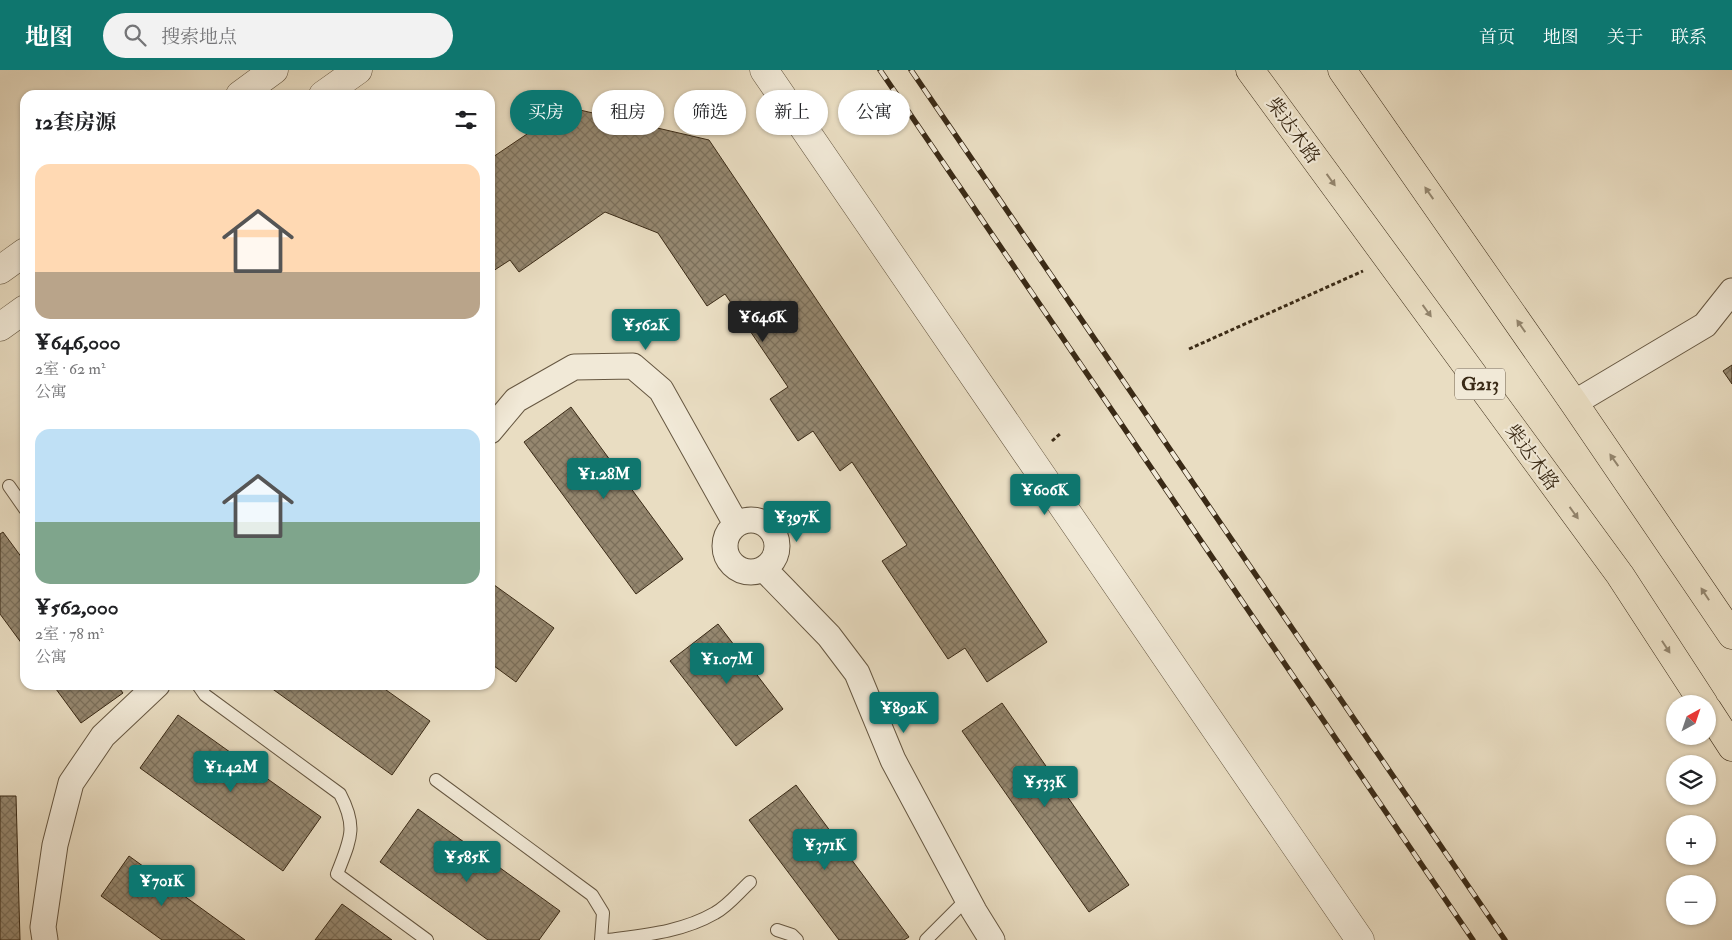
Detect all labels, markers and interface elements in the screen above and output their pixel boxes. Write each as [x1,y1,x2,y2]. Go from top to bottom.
search box [103,13,453,58]
icon: search [121,21,149,49]
text: 地图 [25,22,73,53]
text: 搜索地点 [161,25,237,49]
text: 首页 [1479,26,1515,49]
text: 地图 [1543,26,1579,49]
text: 关于 [1607,26,1643,49]
text: 联系 [1671,26,1707,49]
chip: 买房 [510,90,582,135]
chip: 租房 [592,90,664,135]
chip: 筛选 [674,90,746,135]
chip: 新上 [756,90,828,135]
chip: 公寓 [838,90,910,135]
street label: 柴达木路 [1261,93,1325,168]
icon: filters [452,106,480,134]
text: 12套房源 [35,109,116,136]
one-way arrow [1325,173,1336,186]
one-way arrow [1424,186,1434,199]
icon: home [213,196,303,286]
pin: ¥646K [728,300,798,343]
one-way arrow [1421,304,1432,317]
text: ¥646K [739,307,787,327]
pin: ¥562K [611,308,681,351]
text: ¥562K [623,315,669,335]
one-way arrow [1516,319,1526,333]
text: ¥646,000 [35,329,121,356]
text: 2室 · 62 m² [35,359,105,379]
road number: G213 [1455,368,1505,399]
text: 公寓 [35,382,67,402]
street label: 柴达木路 [1500,420,1564,495]
one-way arrow [1609,453,1619,467]
pin: ¥1.28M [563,458,645,500]
icon: home [213,461,303,551]
text: ¥1.28M [578,464,630,484]
pin: ¥606K [1010,474,1080,516]
text: ¥606K [1021,480,1069,500]
pin: ¥397K [762,500,832,543]
one-way arrow [1569,506,1579,520]
text: ¥397K [775,507,819,527]
one-way arrow [1701,588,1710,601]
text: ¥562,000 [35,594,118,621]
text: 2室 · 78 m² [35,624,104,644]
one-way arrow [1662,640,1671,653]
pin: ¥1.07M [686,642,768,685]
text: 公寓 [35,647,67,667]
text: ¥1.07M [701,649,753,669]
pin: ¥892K [869,692,939,734]
north arrow [1666,695,1716,745]
map controls [1666,695,1716,925]
text: ¥892K [880,698,928,718]
pin: ¥1.42M [190,750,272,793]
button: layers [1666,755,1716,805]
text: ¥1.42M [204,757,258,777]
pin: ¥533K [1010,766,1080,808]
text: ¥533K [1024,772,1066,792]
button: + [1666,815,1716,865]
pin: ¥371K [790,828,860,871]
text: ¥371K [804,835,846,855]
pin: ¥585K [432,840,502,883]
text: ¥585K [445,847,489,867]
pin: ¥701K [127,864,197,907]
text: ¥701K [140,871,184,891]
button: − [1666,875,1716,925]

